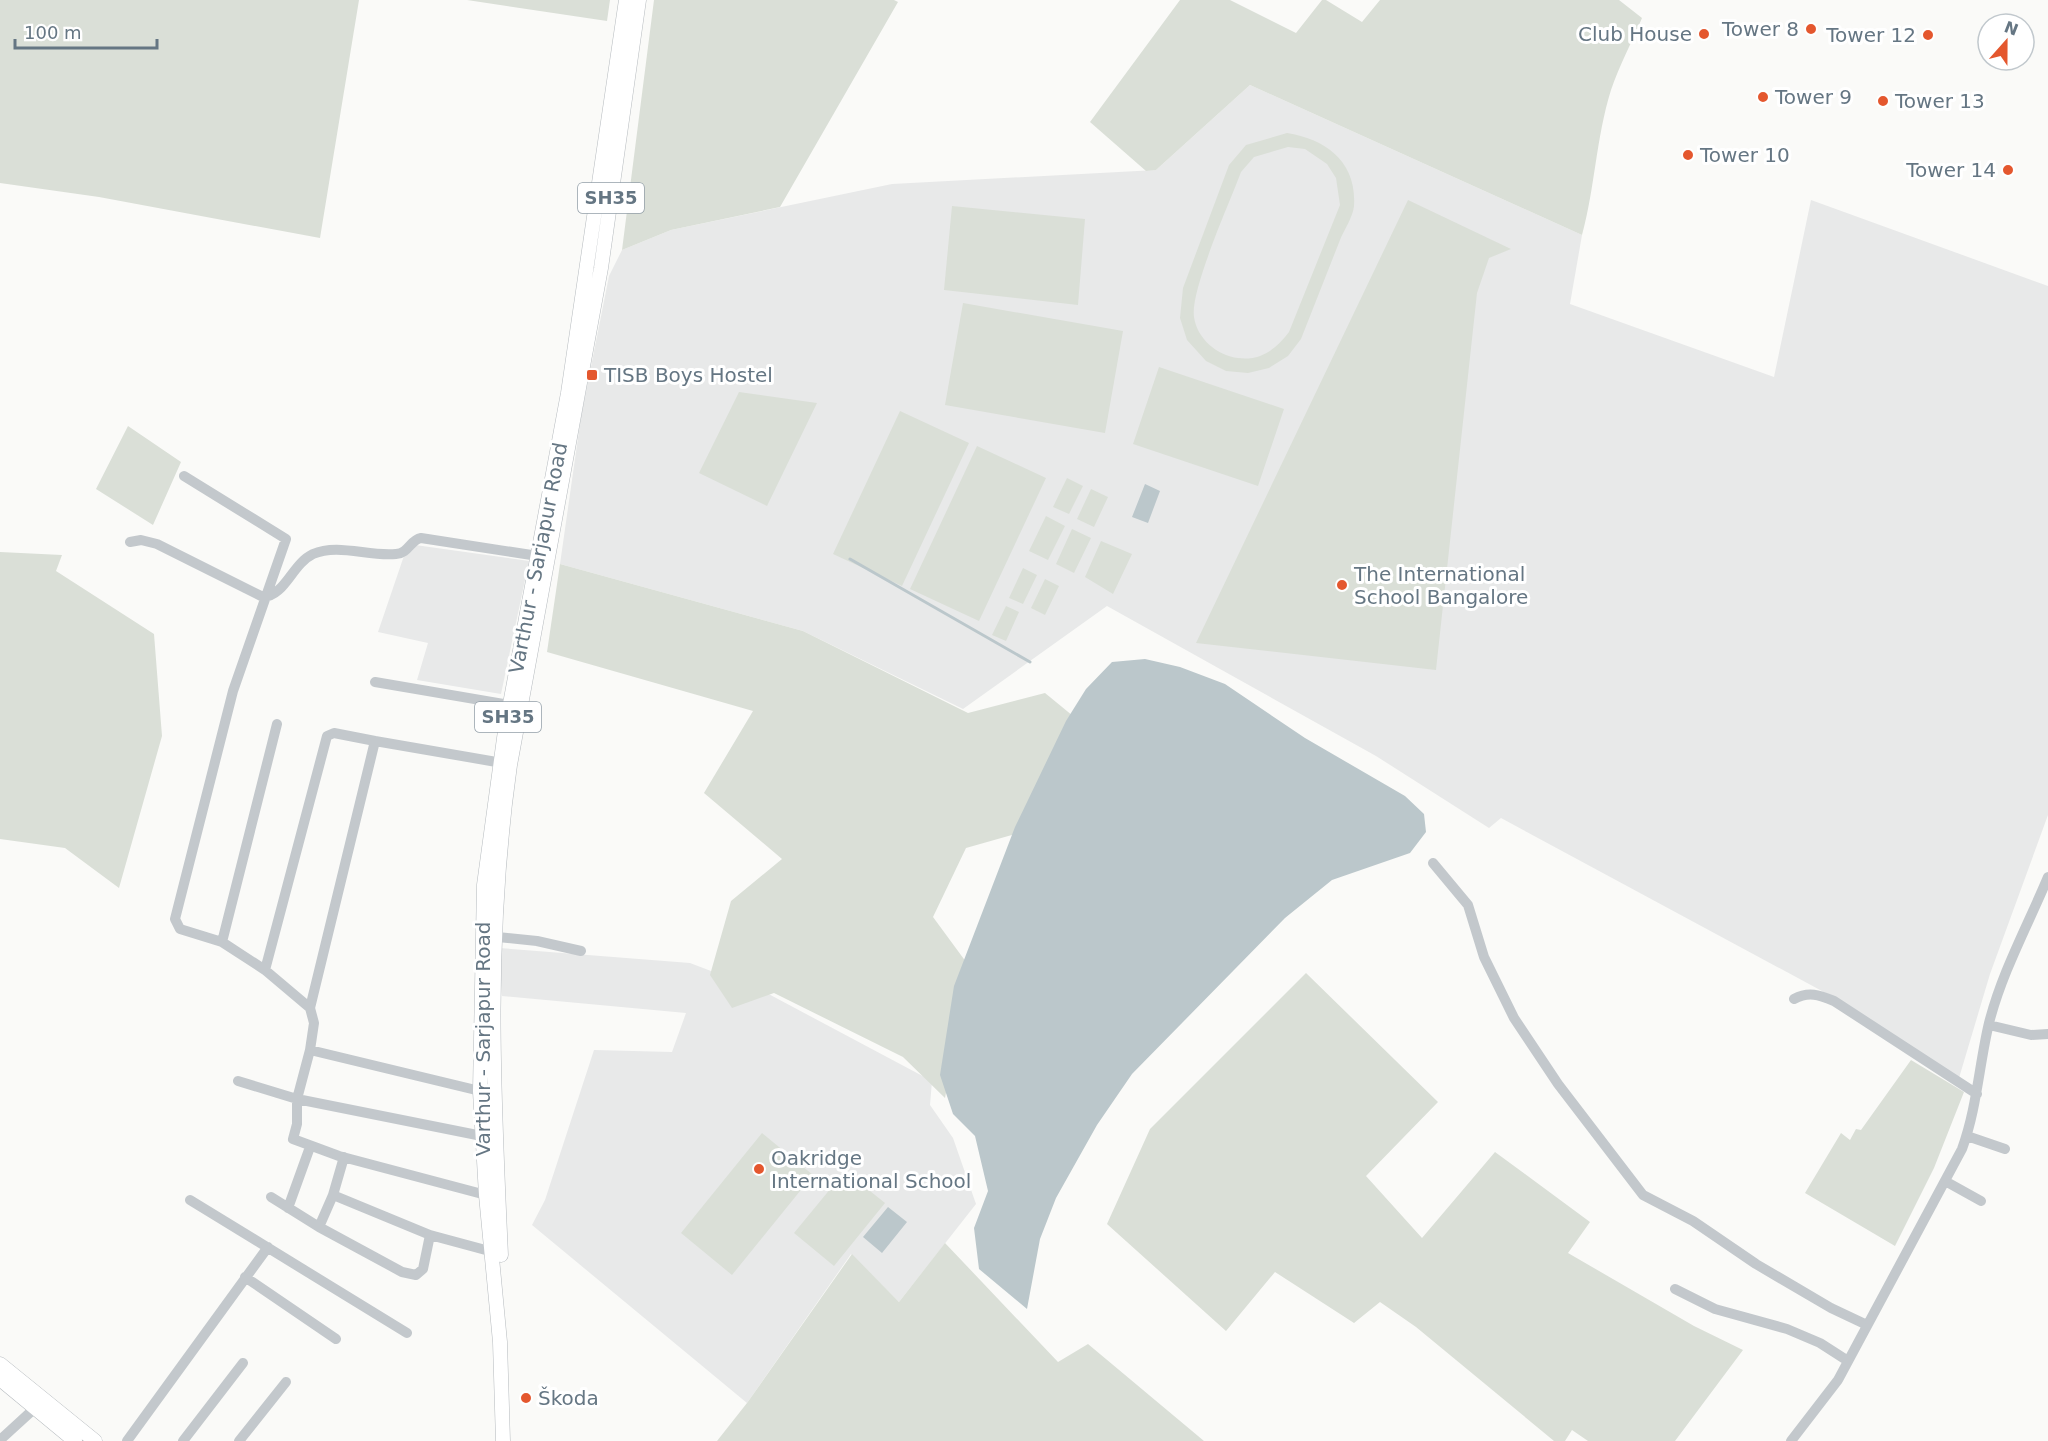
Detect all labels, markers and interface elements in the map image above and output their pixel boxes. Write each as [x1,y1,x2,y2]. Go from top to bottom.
scale bar [15,12,158,50]
north arrow [1976,12,2036,72]
place label: Tower 8 [1721,17,1799,41]
text: N [2002,17,2021,40]
text: 100 m [24,22,82,43]
place label: Club House [1578,22,1692,46]
marker: Tower 8 [1804,22,1818,36]
place label: Tower 12 [1825,23,1916,47]
marker: Club House [1697,27,1711,41]
marker: Tower 12 [1921,28,1935,42]
place label: Tower 9 [1774,85,1852,109]
place label: Tower 13 [1894,89,1985,113]
marker: Tower 9 [1756,90,1770,104]
marker: Tower 13 [1876,94,1890,108]
place label: Tower 10 [1699,143,1790,167]
marker: Tower 10 [1681,148,1695,162]
place label: Tower 14 [1905,158,1996,182]
marker: Tower 14 [2001,163,2015,177]
road number: SH35 [578,183,644,213]
place label: TISB Boys Hostel [603,363,773,387]
marker: TISB Boys Hostel [585,368,599,382]
street label: Varthur - Sarjapur Road [504,440,572,676]
place label: The International School Bangalore [1353,562,1528,609]
marker: The International School Bangalore [1335,578,1349,592]
road number: SH35 [475,702,541,732]
street label: Varthur - Sarjapur Road [471,921,495,1157]
place label: Oakridge International School [771,1146,971,1193]
marker: Oakridge International School [752,1162,766,1176]
place label: Škoda [538,1386,599,1410]
marker: Škoda [519,1391,533,1405]

